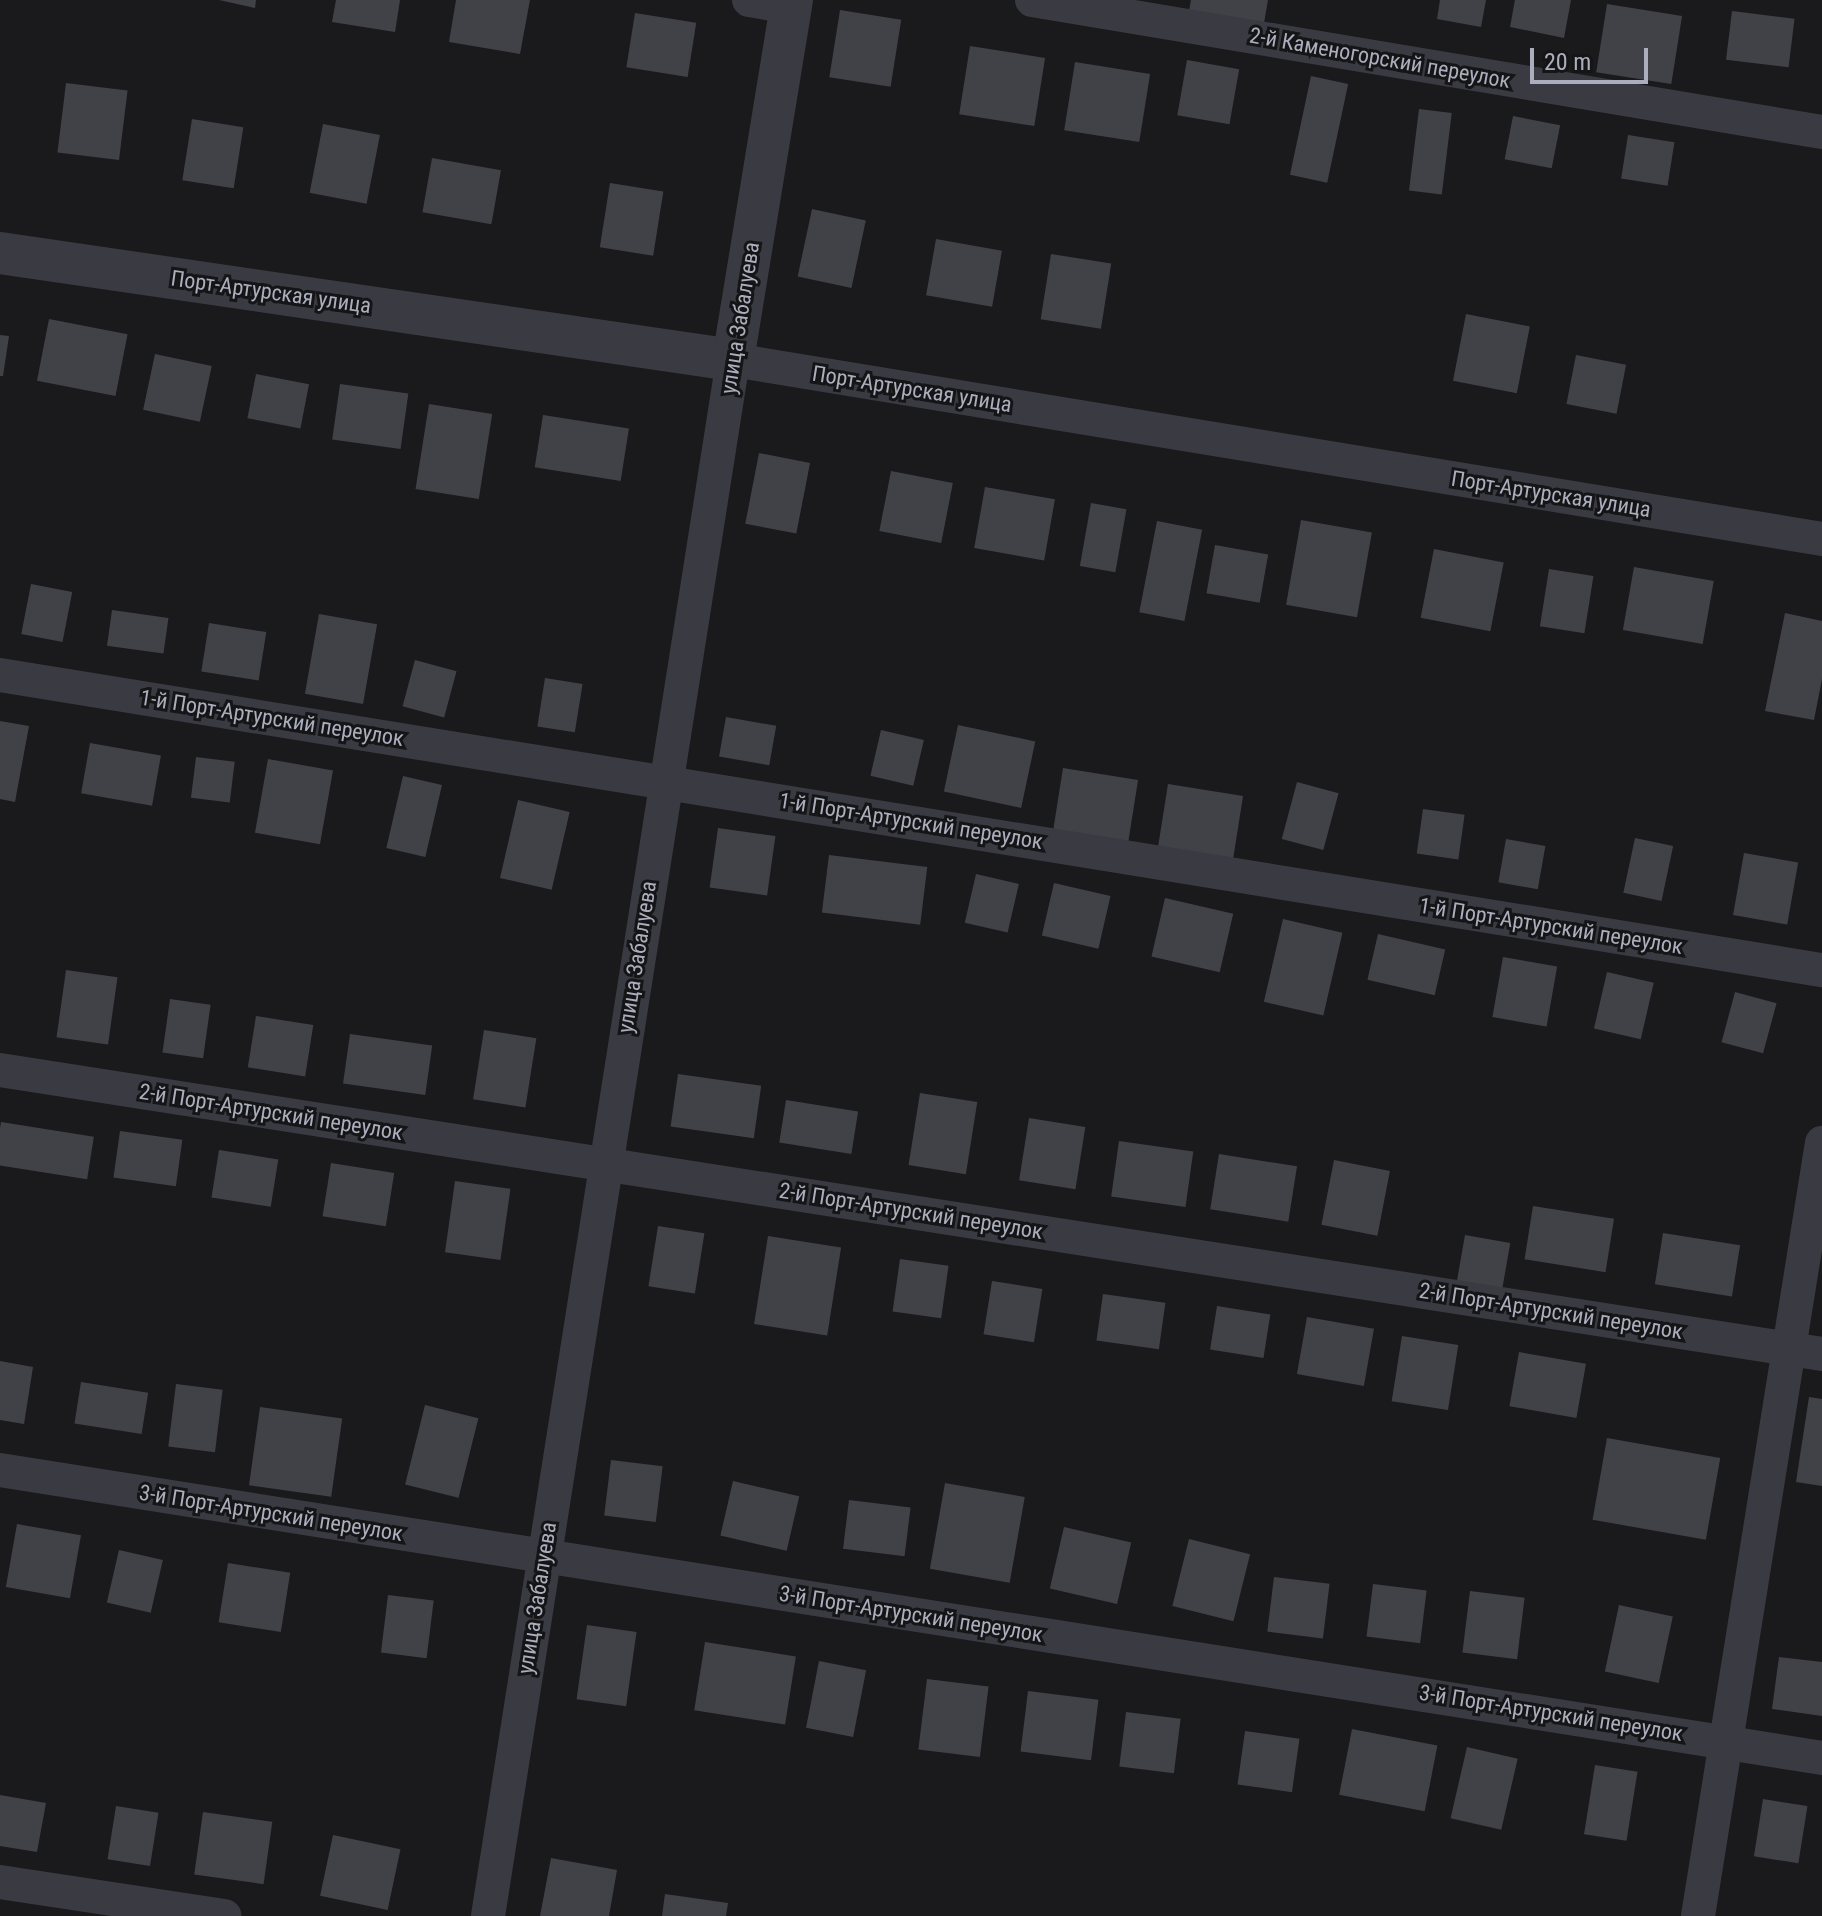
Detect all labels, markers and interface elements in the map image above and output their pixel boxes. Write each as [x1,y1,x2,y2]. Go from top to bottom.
street label: 2-й Каменогорский переулок [1248,22,1512,94]
scale bar [1534,32,1652,82]
text: 20 m [1544,48,1591,76]
street label: улица Забалуева [715,240,765,396]
street label: Порт-Артурская улица [169,265,373,319]
street label: Порт-Артурская улица [810,360,1014,418]
street label: Порт-Артурская улица [1449,465,1653,523]
street label: 1-й Порт-Артурский переулок [138,684,406,752]
street label: 1-й Порт-Артурский переулок [777,787,1045,855]
street label: улица Забалуева [612,879,662,1035]
street label: 1-й Порт-Артурский переулок [1417,892,1685,960]
street label: 2-й Порт-Артурский переулок [137,1078,405,1146]
street label: 2-й Порт-Артурский переулок [777,1177,1045,1245]
street label: 2-й Порт-Артурский переулок [1417,1277,1685,1345]
street label: 3-й Порт-Артурский переулок [137,1479,405,1547]
street label: улица Забалуева [512,1520,562,1676]
street label: 3-й Порт-Артурский переулок [777,1580,1045,1648]
street label: 3-й Порт-Артурский переулок [1417,1679,1685,1747]

